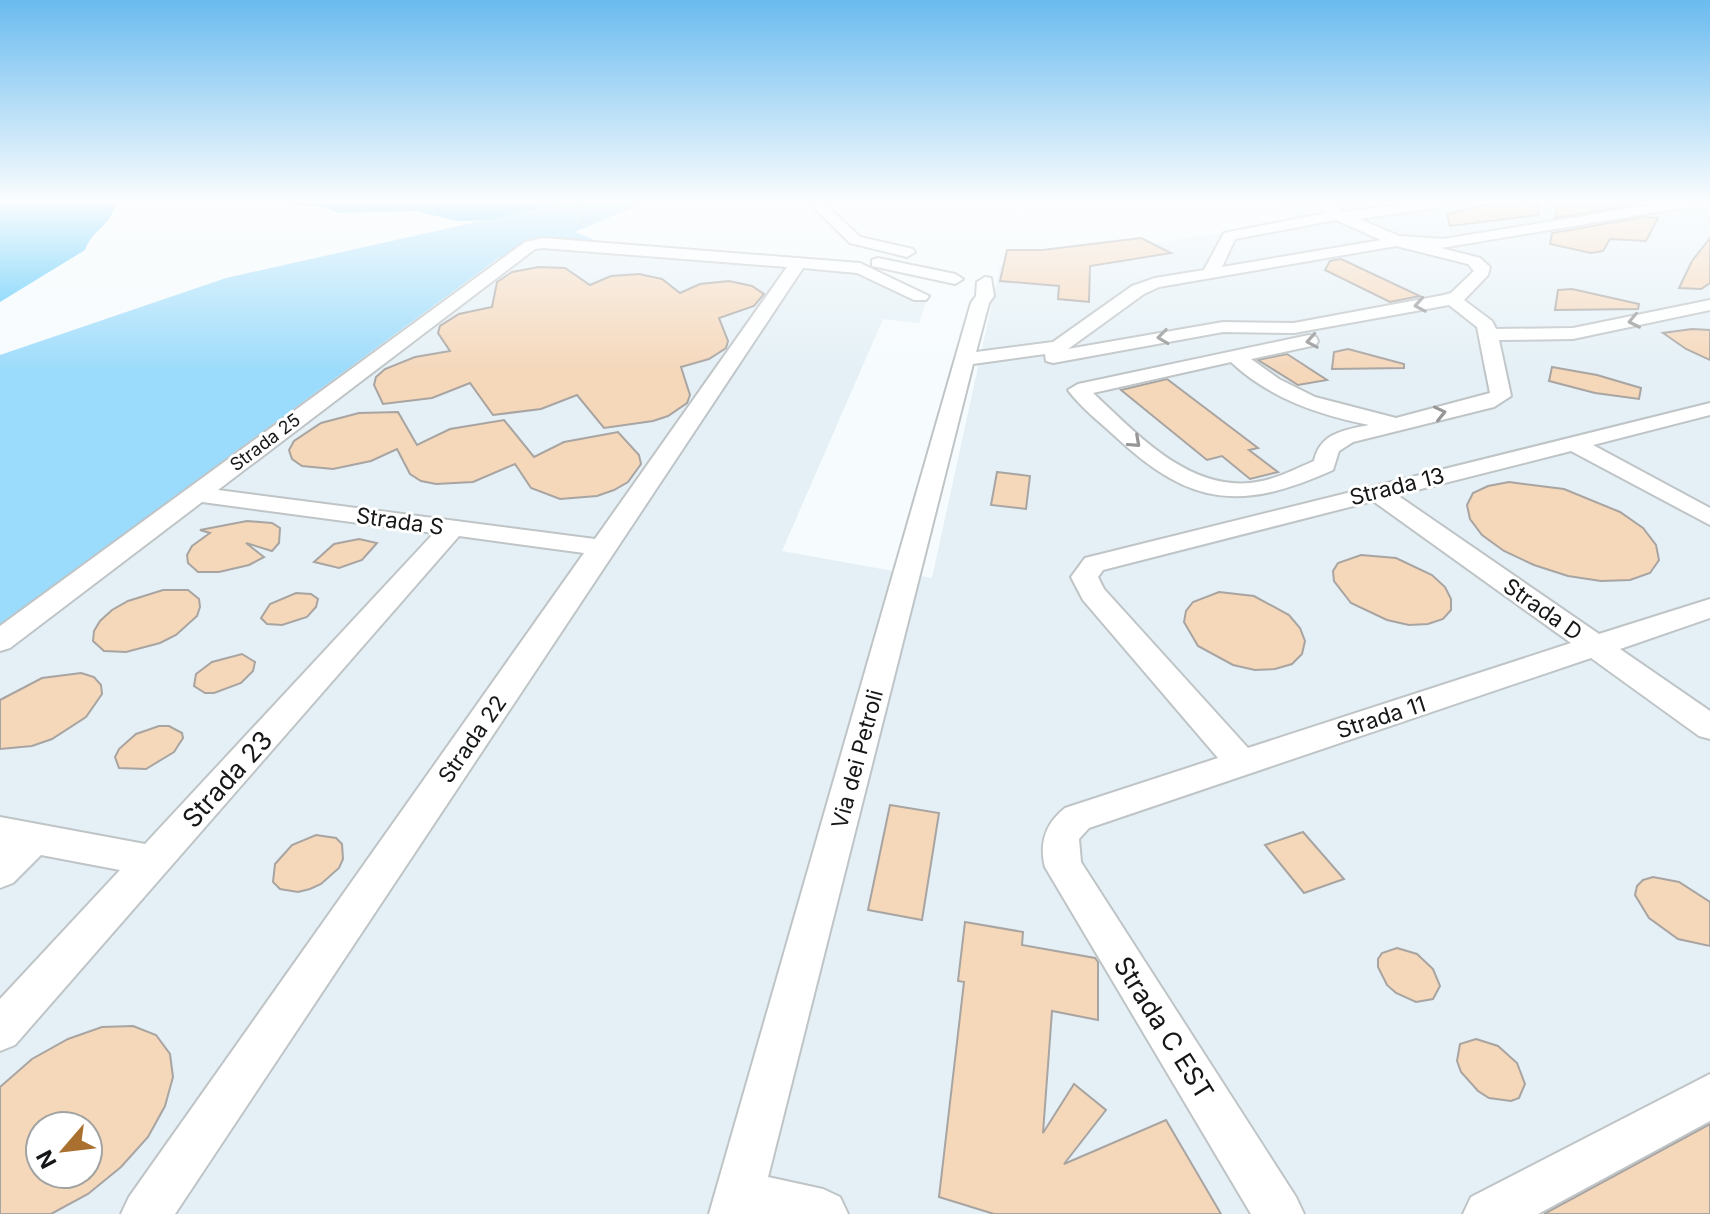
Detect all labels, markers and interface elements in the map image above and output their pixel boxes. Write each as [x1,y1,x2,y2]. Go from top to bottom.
one-way arrow [1413,295,1427,312]
one-way arrow [1627,312,1641,329]
one-way arrow [1156,328,1170,345]
one-way arrow [1305,331,1319,348]
one-way arrow [1432,405,1446,422]
street label: Strada 25 [226,409,304,475]
one-way arrow [1126,433,1141,447]
street label: Strada 13 [1347,462,1447,510]
street label: Strada S [355,502,445,540]
street label: Strada D [1499,573,1587,645]
street label: Via dei Petroli [826,687,888,831]
street label: Strada 22 [432,690,512,788]
street label: Strada 11 [1333,690,1429,744]
street label: Strada 23 [176,724,278,834]
street label: Strada C EST [1108,951,1220,1105]
north arrow [24,1110,104,1190]
text: N [31,1146,62,1173]

